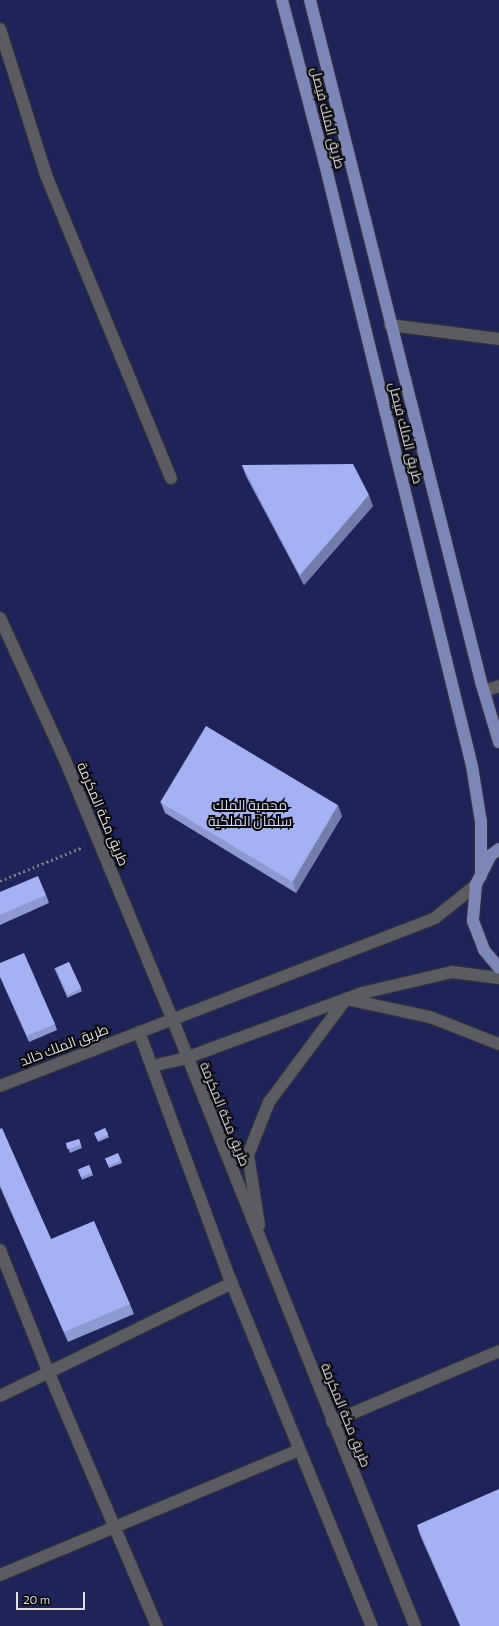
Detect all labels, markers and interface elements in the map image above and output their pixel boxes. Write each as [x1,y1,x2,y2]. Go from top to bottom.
street label: طريق الملك فيصل [307,65,349,171]
street label: طريق الملك فيصل [385,380,427,486]
street label: طريق مكة المكرمة [74,760,132,868]
park label: محمية الملك سلمان الملكية [208,797,292,830]
street label: طريق الملك خالد [17,1020,111,1070]
street label: طريق مكة المكرمة [196,1059,254,1169]
street label: طريق مكة المكرمة [317,1360,375,1470]
scale bar [18,1584,87,1610]
text: 20 m [23,1592,50,1606]

